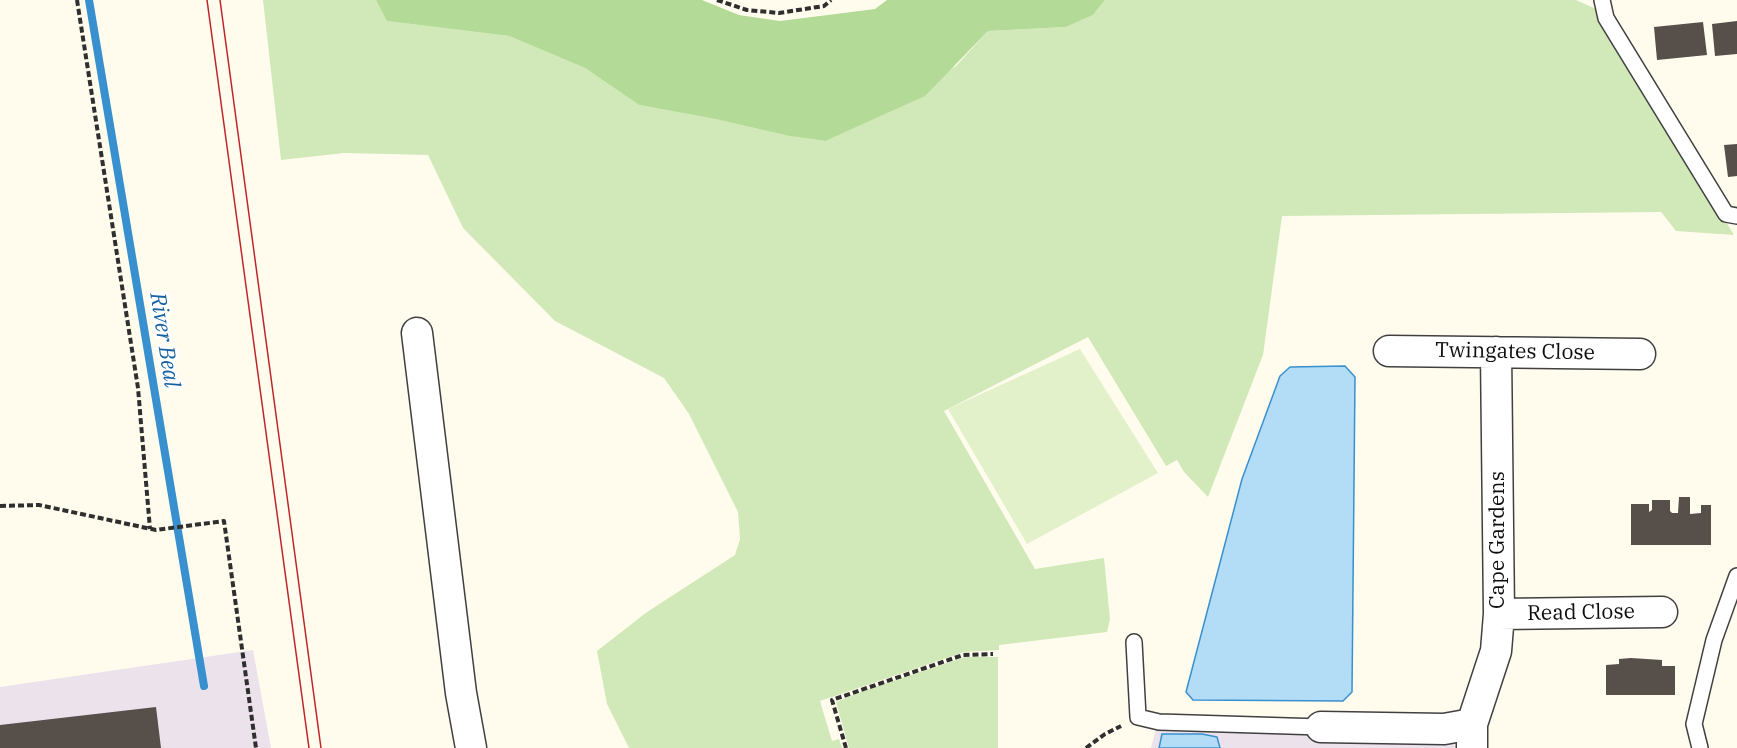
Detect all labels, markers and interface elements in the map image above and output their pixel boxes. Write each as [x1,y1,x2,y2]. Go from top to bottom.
water label: River Beal [143,291,185,389]
street label: Twingates Close [1435,338,1595,366]
street label: Cape Gardens [1485,471,1511,609]
street label: Read Close [1527,599,1635,627]

